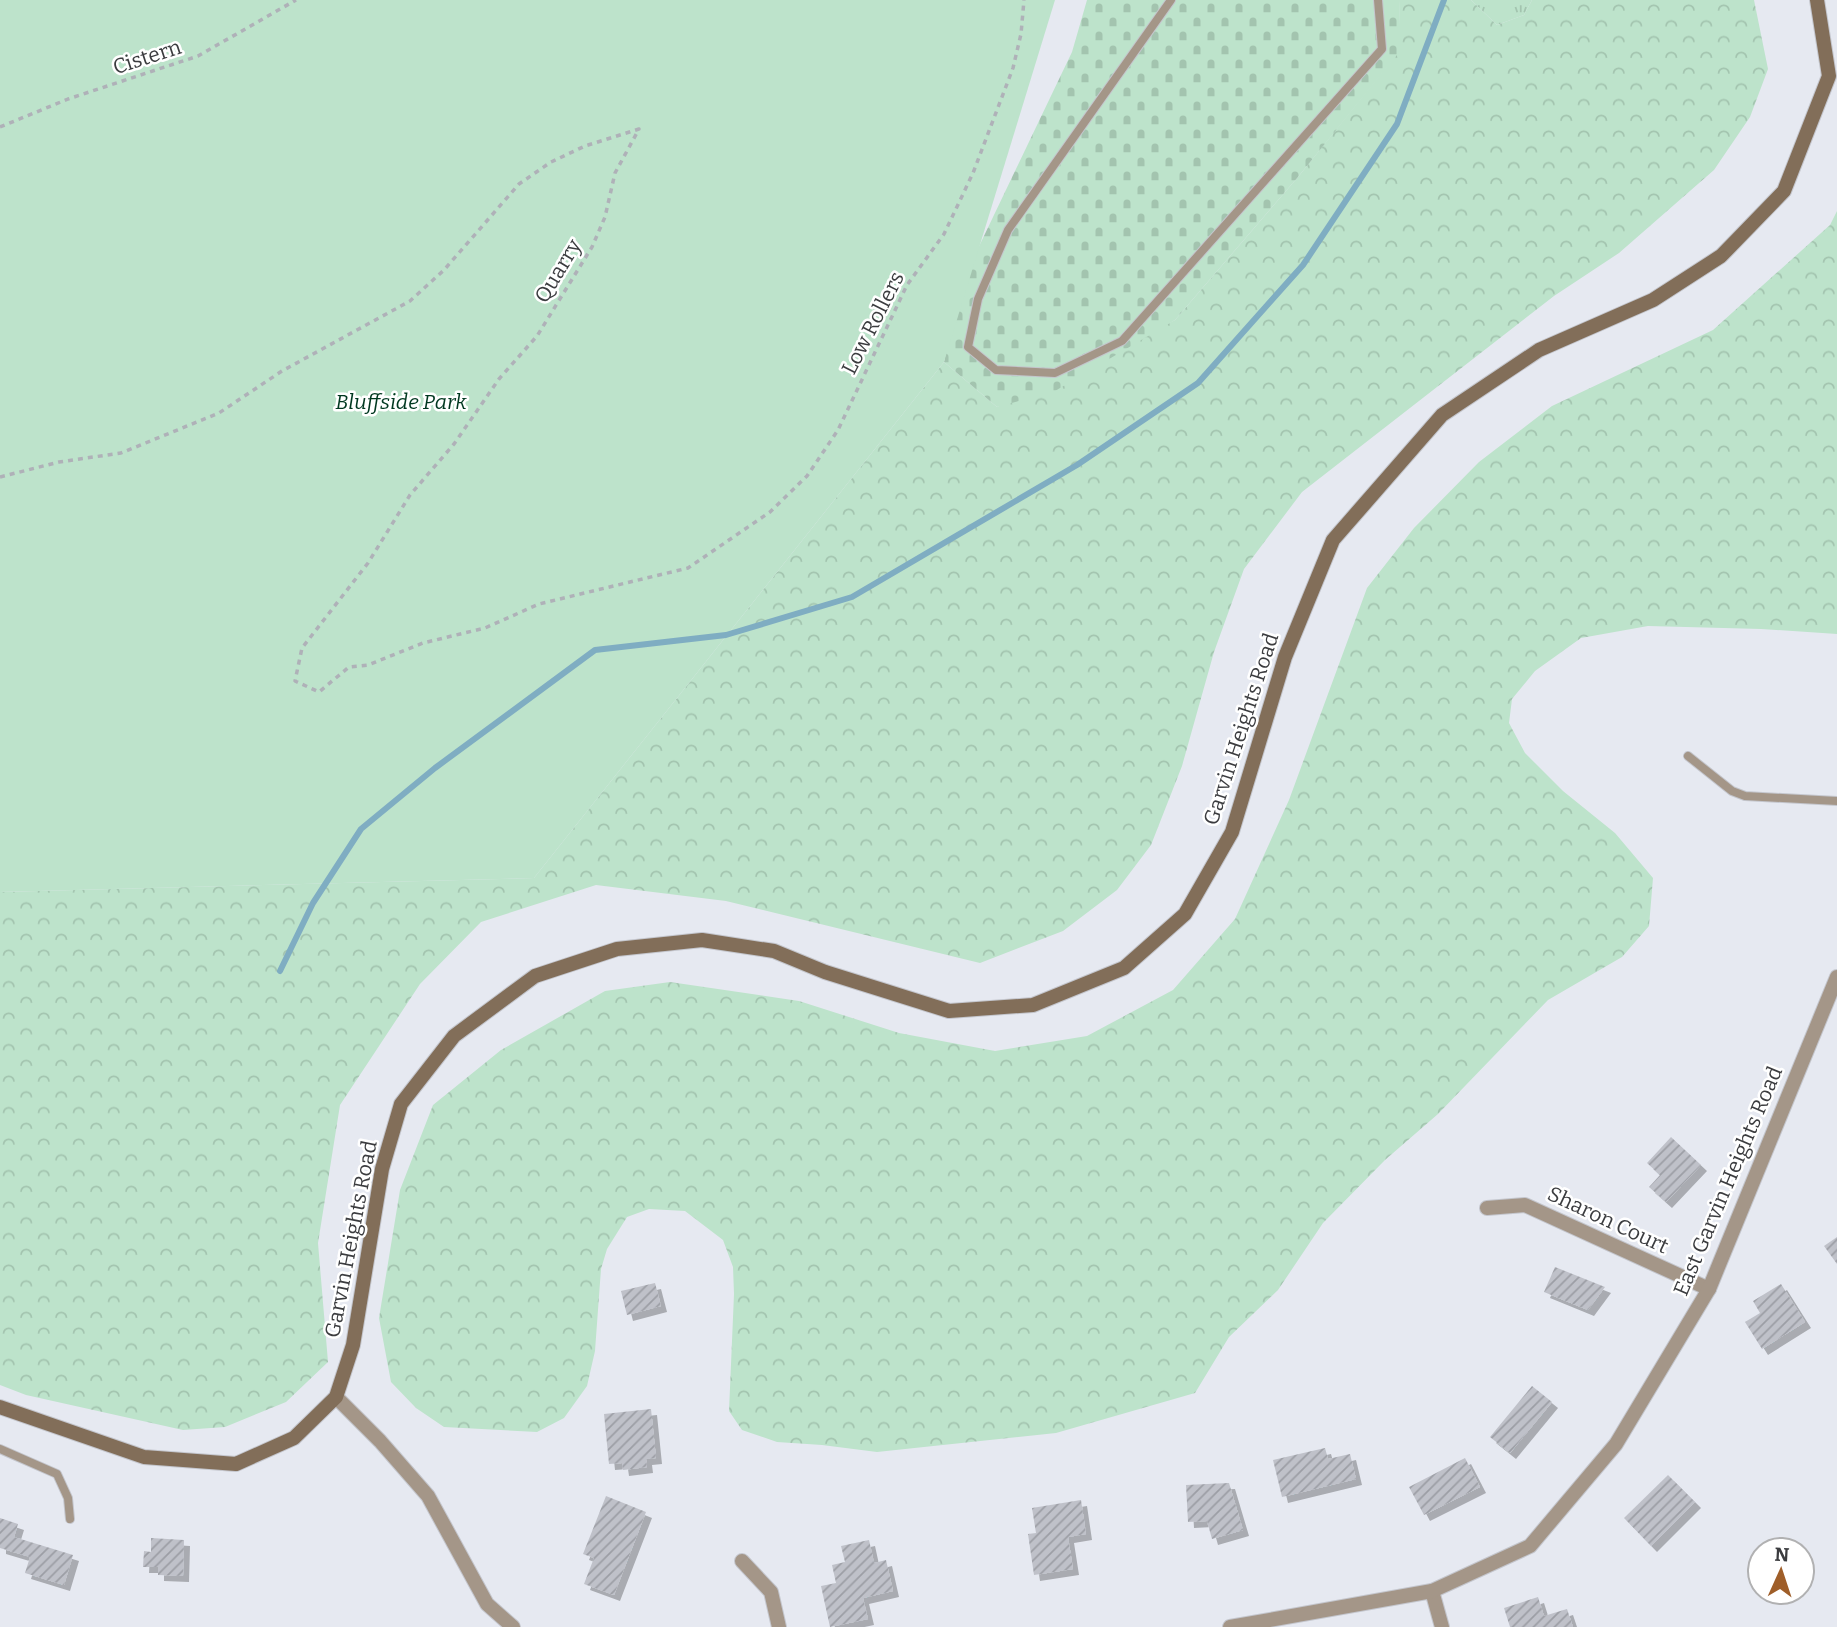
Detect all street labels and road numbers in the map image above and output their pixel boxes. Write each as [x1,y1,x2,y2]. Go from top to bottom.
street label: Cistern [110,34,184,80]
street label: Quarry [529,234,588,308]
street label: Low Rollers [836,267,910,379]
street label: Garvin Heights Road [1198,630,1284,828]
street label: East Garvin Heights Road [1668,1062,1788,1300]
street label: Garvin Heights Road [319,1138,383,1340]
street label: Sharon Court [1543,1181,1673,1260]

